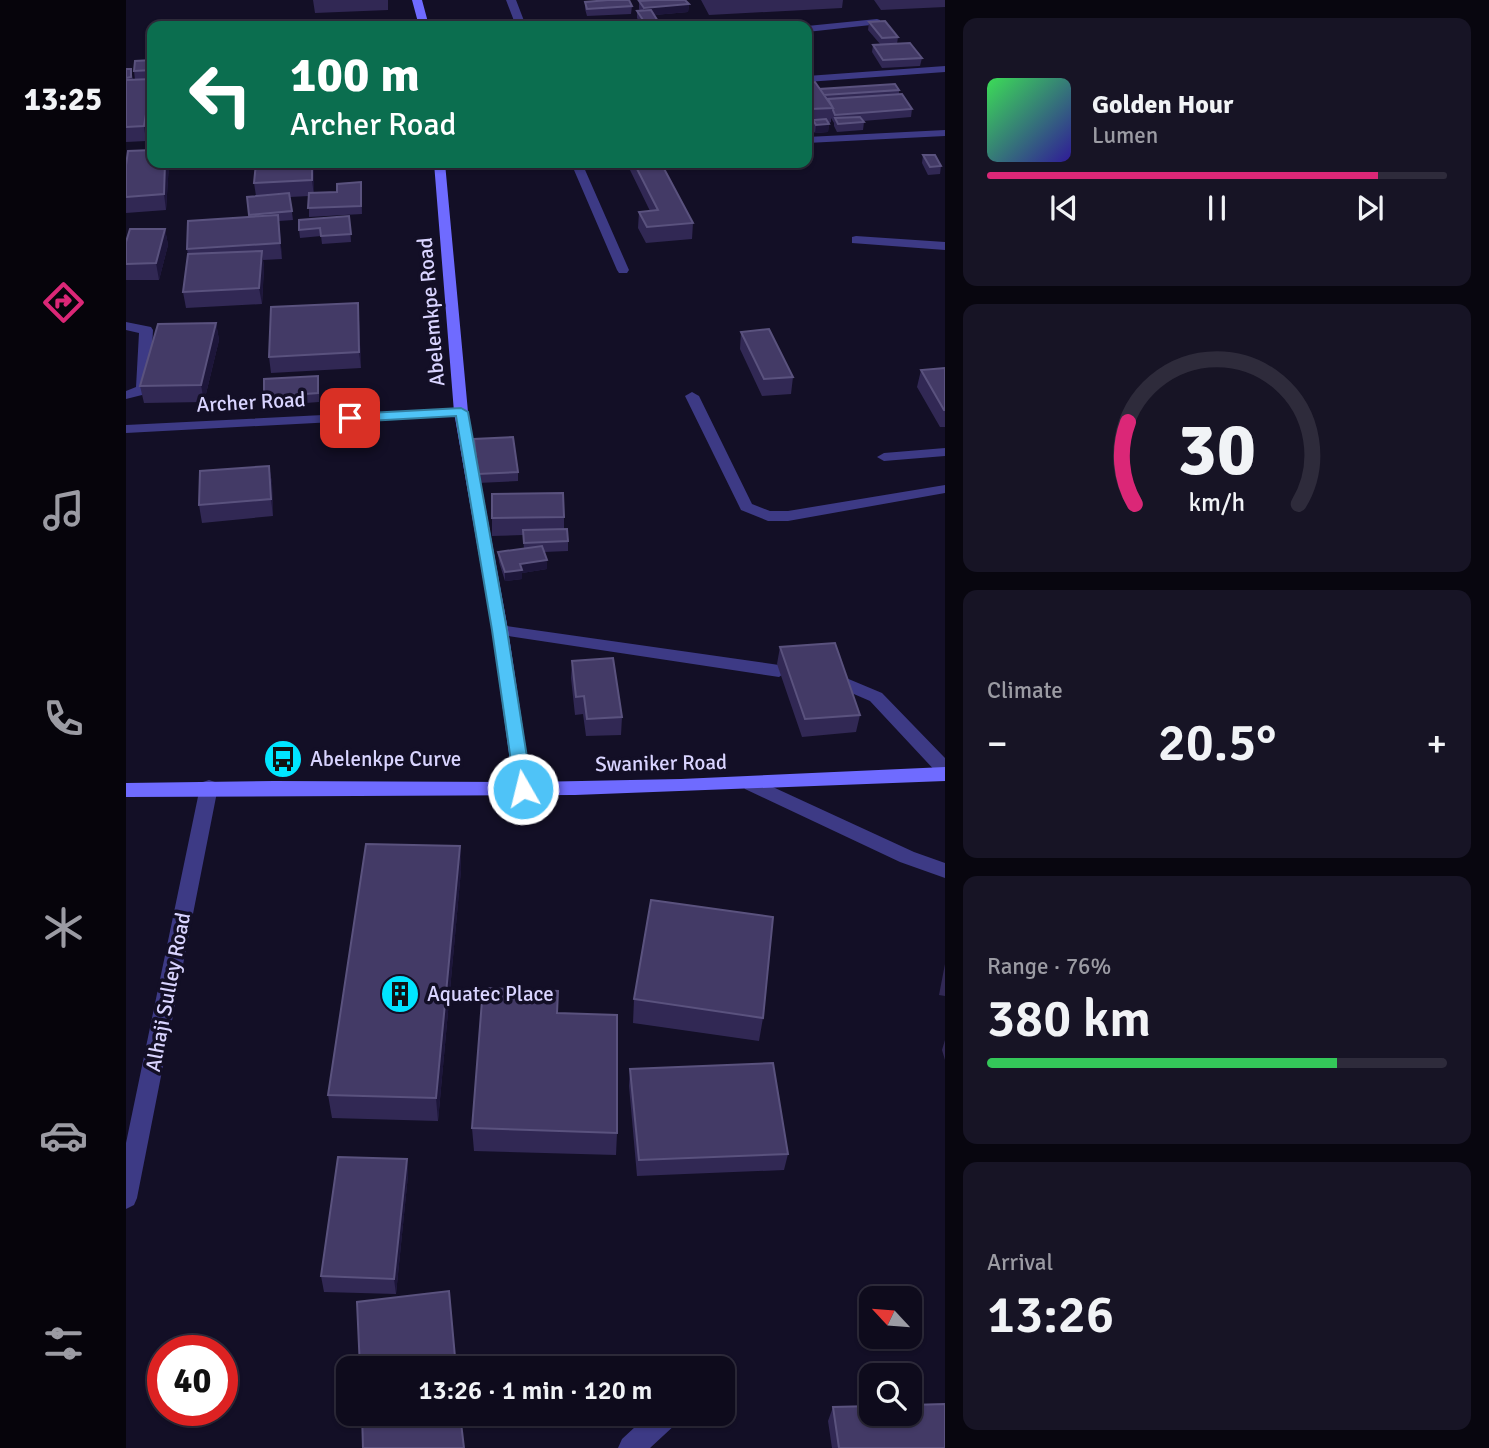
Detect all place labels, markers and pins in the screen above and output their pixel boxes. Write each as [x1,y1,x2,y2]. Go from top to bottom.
pin [320,388,380,448]
bus stop icon: Abelenkpe Curve [262,738,304,780]
place label: Abelenkpe Curve [310,746,461,772]
building icon: Aquatec Place [379,973,421,1015]
place label: Aquatec Place [427,981,554,1007]

